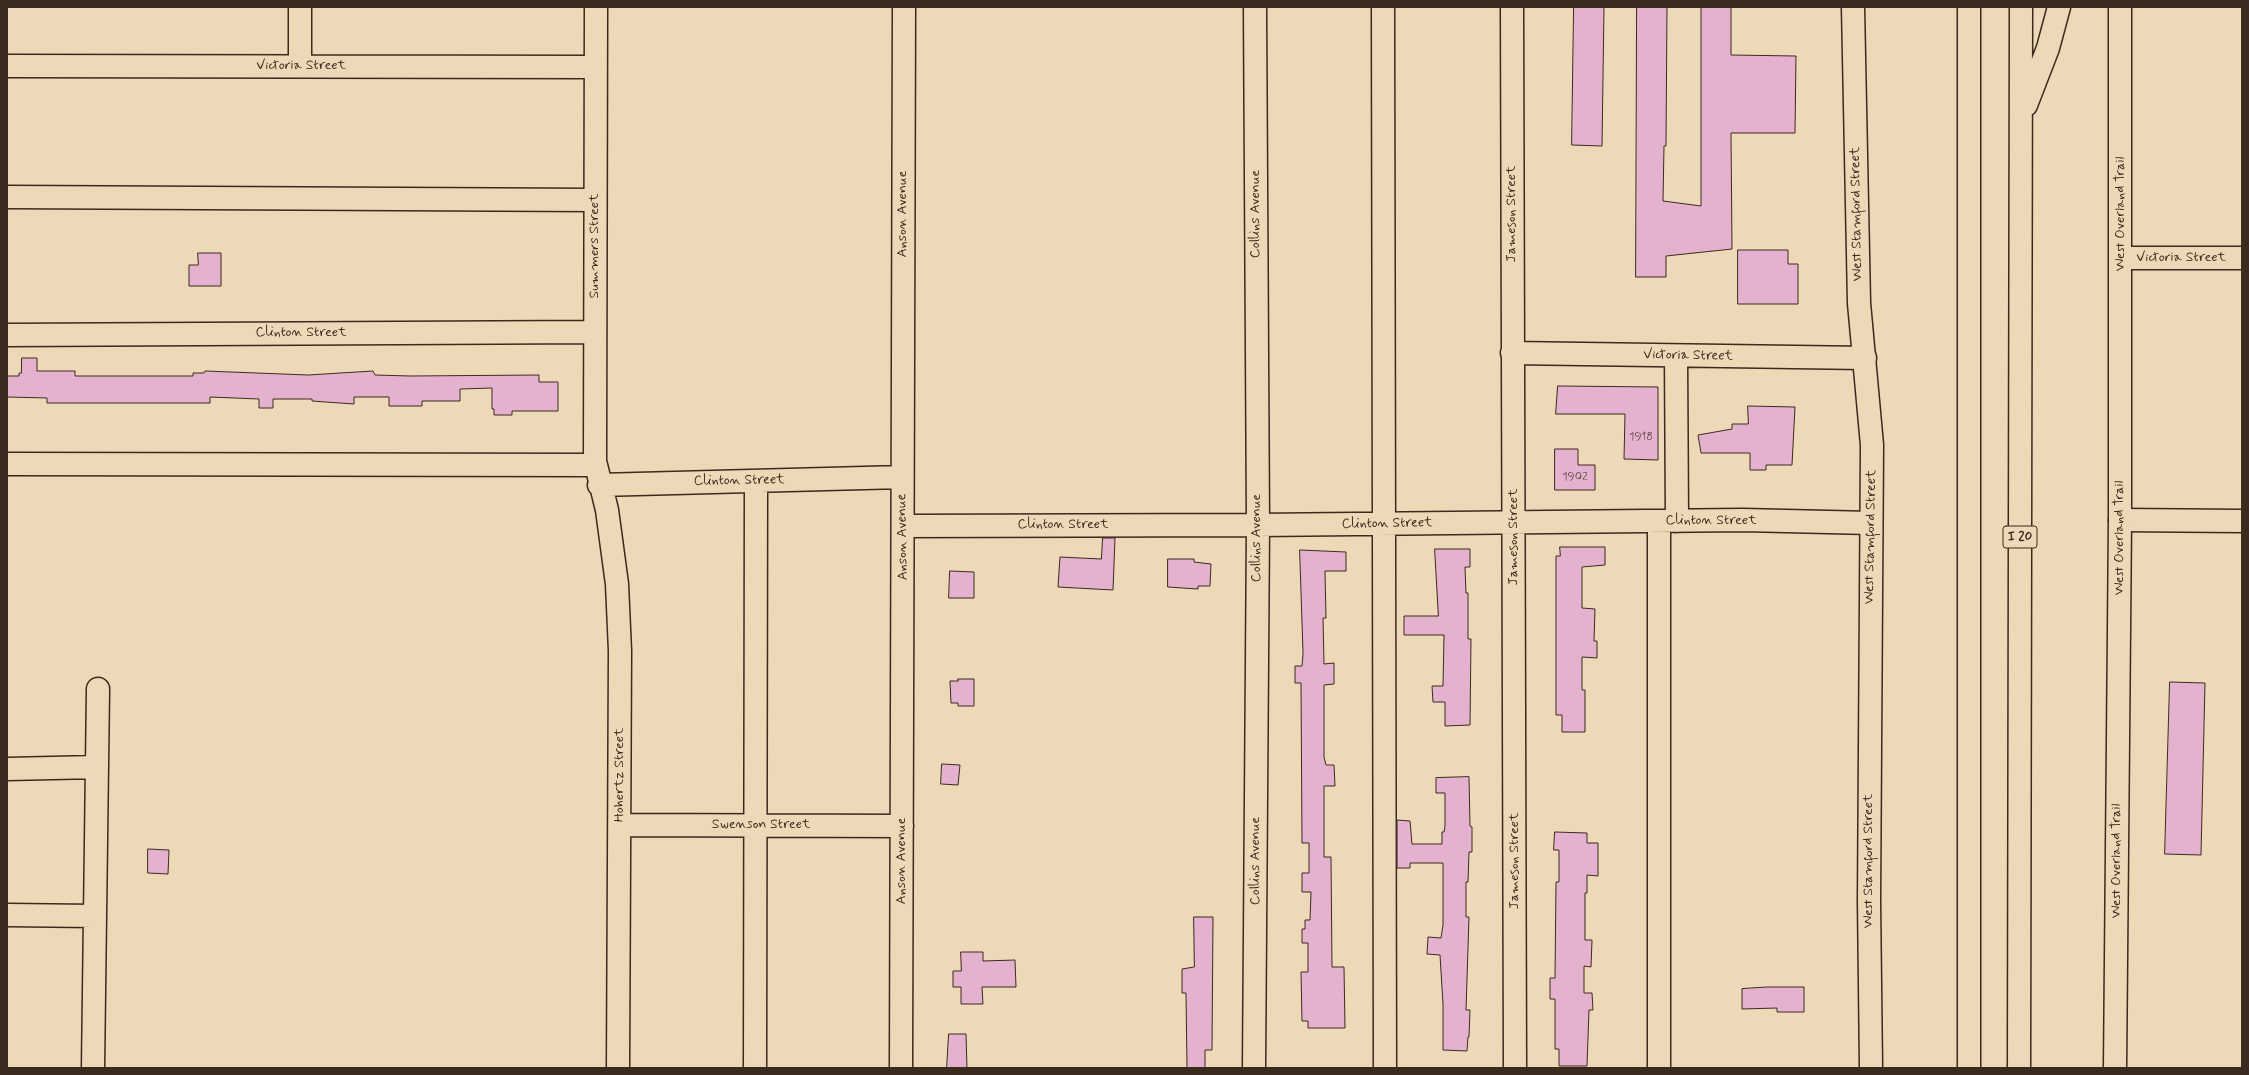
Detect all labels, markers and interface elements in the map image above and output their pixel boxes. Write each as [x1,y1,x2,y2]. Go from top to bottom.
street label: Victoria Street [256,58,346,74]
street label: West Stamford Street [1847,147,1867,281]
street label: West Overland Trail [2113,157,2129,271]
street label: Jameson Street [1504,166,1520,262]
street label: Collins Avenue [1248,170,1264,258]
street label: Anson Avenue [895,171,911,257]
street label: Summers Street [587,194,603,298]
street label: Victoria Street [2136,250,2226,266]
street label: Clinton Street [256,325,346,341]
street label: Victoria Street [1643,347,1733,365]
house number: 1918 [1629,430,1653,444]
house number: 1902 [1562,470,1588,484]
street label: West Stamford Street [1861,470,1881,604]
street label: Clinton Street [693,472,785,490]
street label: West Overland Trail [2112,481,2128,595]
street label: Jameson Street [1506,489,1522,585]
street label: Anson Avenue [894,493,912,581]
street label: Collins Avenue [1249,494,1265,582]
street label: Clinton Street [1666,513,1756,529]
street label: Clinton Street [1341,515,1433,533]
street label: Clinton Street [1018,517,1108,533]
road number: I 20 [2003,526,2037,548]
street label: Hohertz Street [612,728,628,822]
street label: West Stamford Street [1861,794,1877,928]
street label: West Overland Trail [2109,804,2125,918]
street label: Jameson Street [1507,813,1523,909]
street label: Swenson Street [712,817,810,833]
street label: Collins Avenue [1248,817,1264,905]
street label: Anson Avenue [894,818,910,904]

